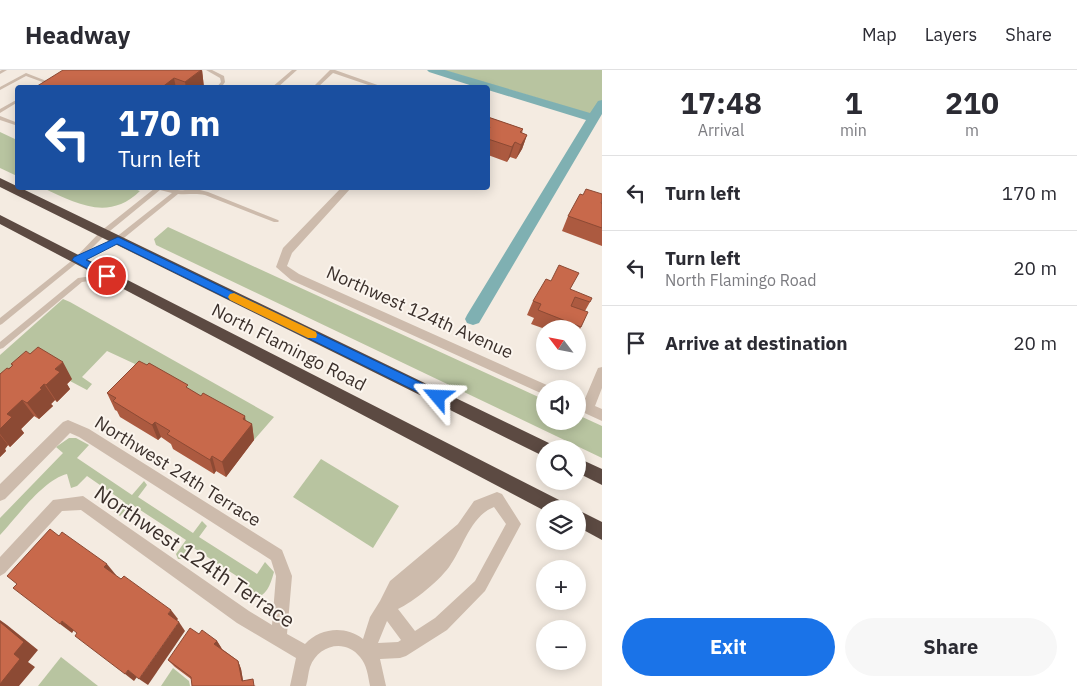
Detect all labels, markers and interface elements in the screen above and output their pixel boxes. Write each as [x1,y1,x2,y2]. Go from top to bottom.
text: Headway [25,19,130,51]
text: Map [862,23,897,46]
text: Layers [925,23,977,46]
text: Share [1005,23,1052,46]
text: 17:48 [680,83,762,122]
text: 1 [844,83,862,122]
text: 210 [945,83,999,122]
text: 170 m [118,100,221,146]
icon: left [35,105,100,170]
text: Arrival [698,120,744,140]
text: min [840,120,867,140]
text: m [965,120,979,140]
text: Turn left [118,144,201,173]
icon: left [622,179,650,207]
text: Turn left [665,181,741,205]
text: 170 m [1002,181,1057,205]
text: Turn left [665,246,741,270]
icon: left [622,254,650,282]
pin [86,255,128,297]
text: 20 m [1013,256,1057,280]
street label: Northwest 124th Avenue [323,260,517,364]
icon: arrive [93,262,121,290]
text: North Flamingo Road [665,270,816,290]
street label: North Flamingo Road [208,298,370,396]
north arrow [536,320,586,370]
map controls [536,320,586,670]
icon: arrive [622,329,650,357]
text: Arrive at destination [665,331,848,355]
text: 20 m [1013,331,1057,355]
position arrow [411,370,463,422]
button: sound [536,380,586,430]
street label: Northwest 24th Terrace [91,410,265,532]
button: search [536,440,586,490]
street label: Northwest 124th Terrace [89,478,301,634]
button: layers [536,500,586,550]
button: + [536,560,586,610]
button: Exit [622,618,835,676]
button: Share [845,618,1057,676]
button: − [536,620,586,670]

